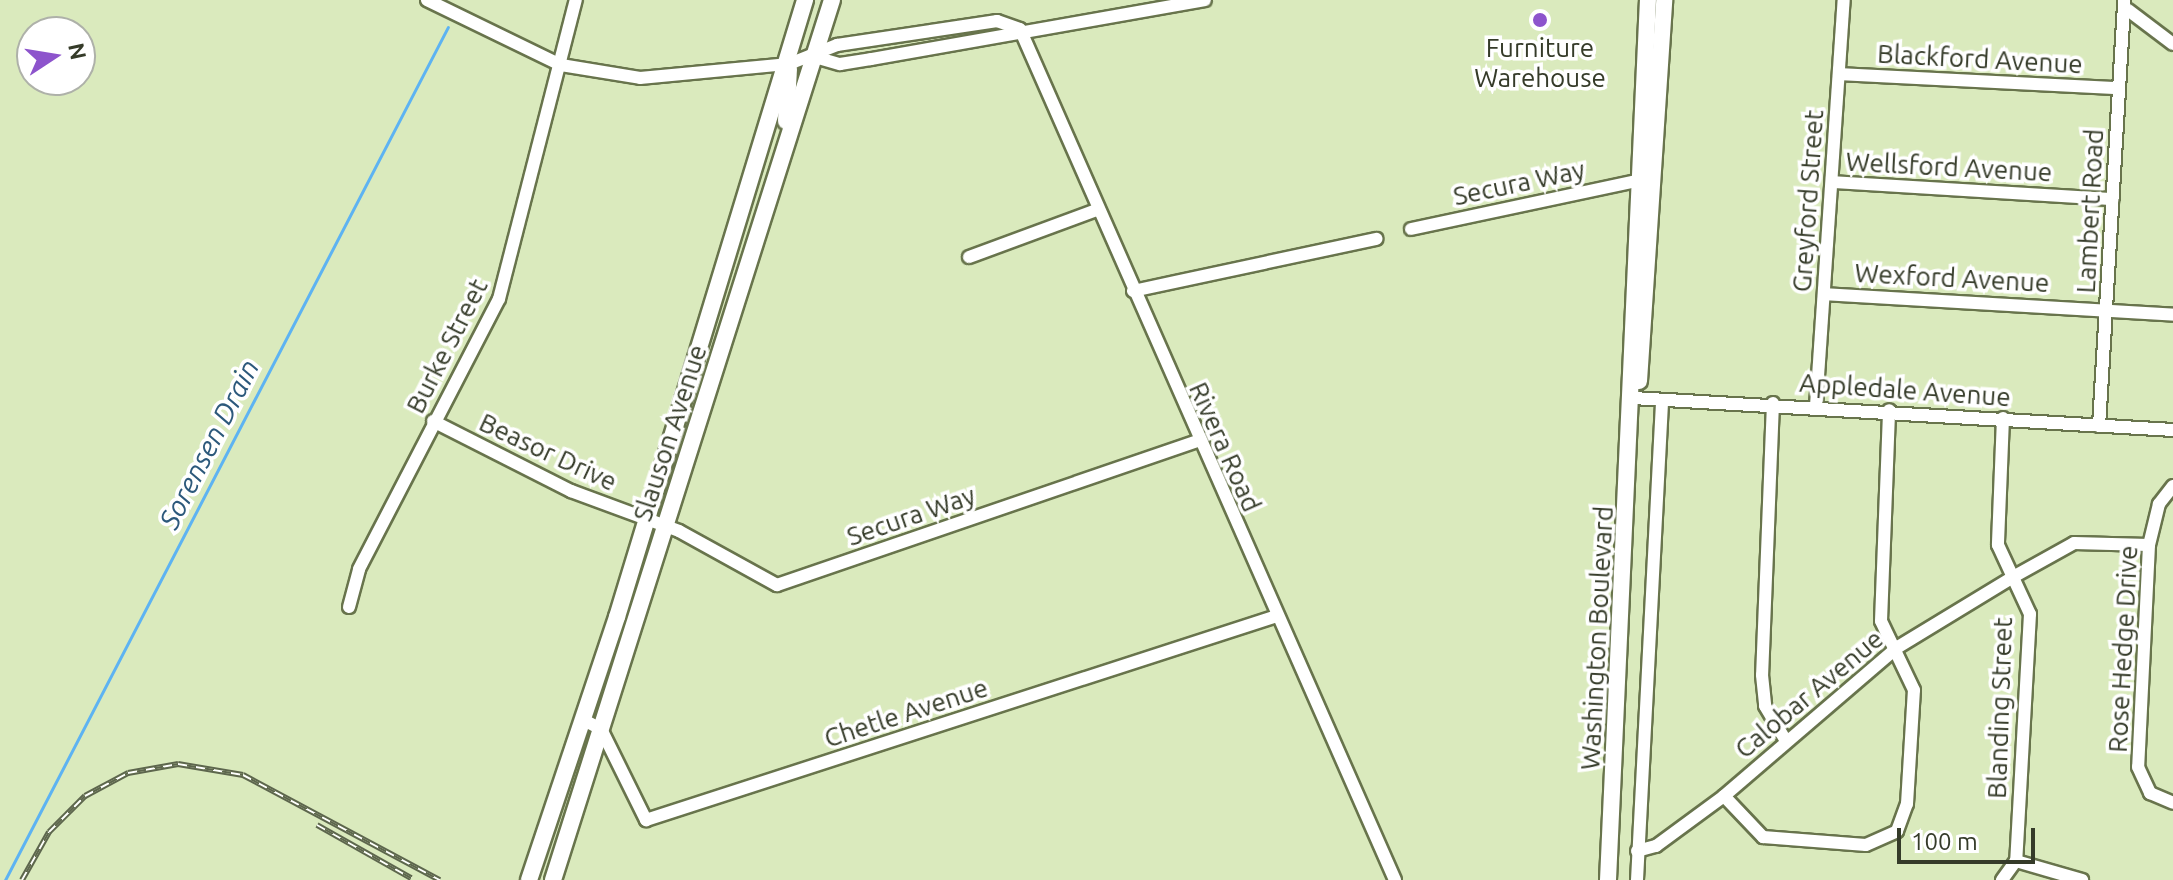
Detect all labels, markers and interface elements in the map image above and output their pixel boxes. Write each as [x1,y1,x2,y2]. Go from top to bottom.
marker: Furniture Warehouse [1531,11,1549,29]
north arrow [16,16,96,96]
place label: Furniture Warehouse [1474,32,1606,94]
street label: Blackford Avenue [1877,38,2083,80]
text: N [64,41,92,62]
street label: Greyford Street [1786,109,1830,293]
street label: Lambert Road [2070,128,2110,294]
street label: Wellsford Avenue [1845,146,2053,188]
street label: Secura Way [1450,154,1588,212]
street label: Wexford Avenue [1854,257,2050,299]
street label: Burke Street [400,274,494,418]
street label: Slauson Avenue [627,341,713,525]
water label: Sorensen Drain [152,354,266,534]
street label: Appledale Avenue [1798,367,2012,413]
street label: Rivera Road [1183,377,1267,517]
street label: Beasor Drive [474,407,622,497]
street label: Secura Way [843,480,979,552]
street label: Washington Boulevard [1575,505,1619,771]
street label: Rose Hedge Drive [2102,545,2144,753]
street label: Blanding Street [1981,617,2019,799]
street label: Calobar Avenue [1729,623,1889,765]
street label: Chetle Avenue [820,672,992,754]
scale bar [1901,812,2039,862]
text: 100 m [1911,828,1978,855]

